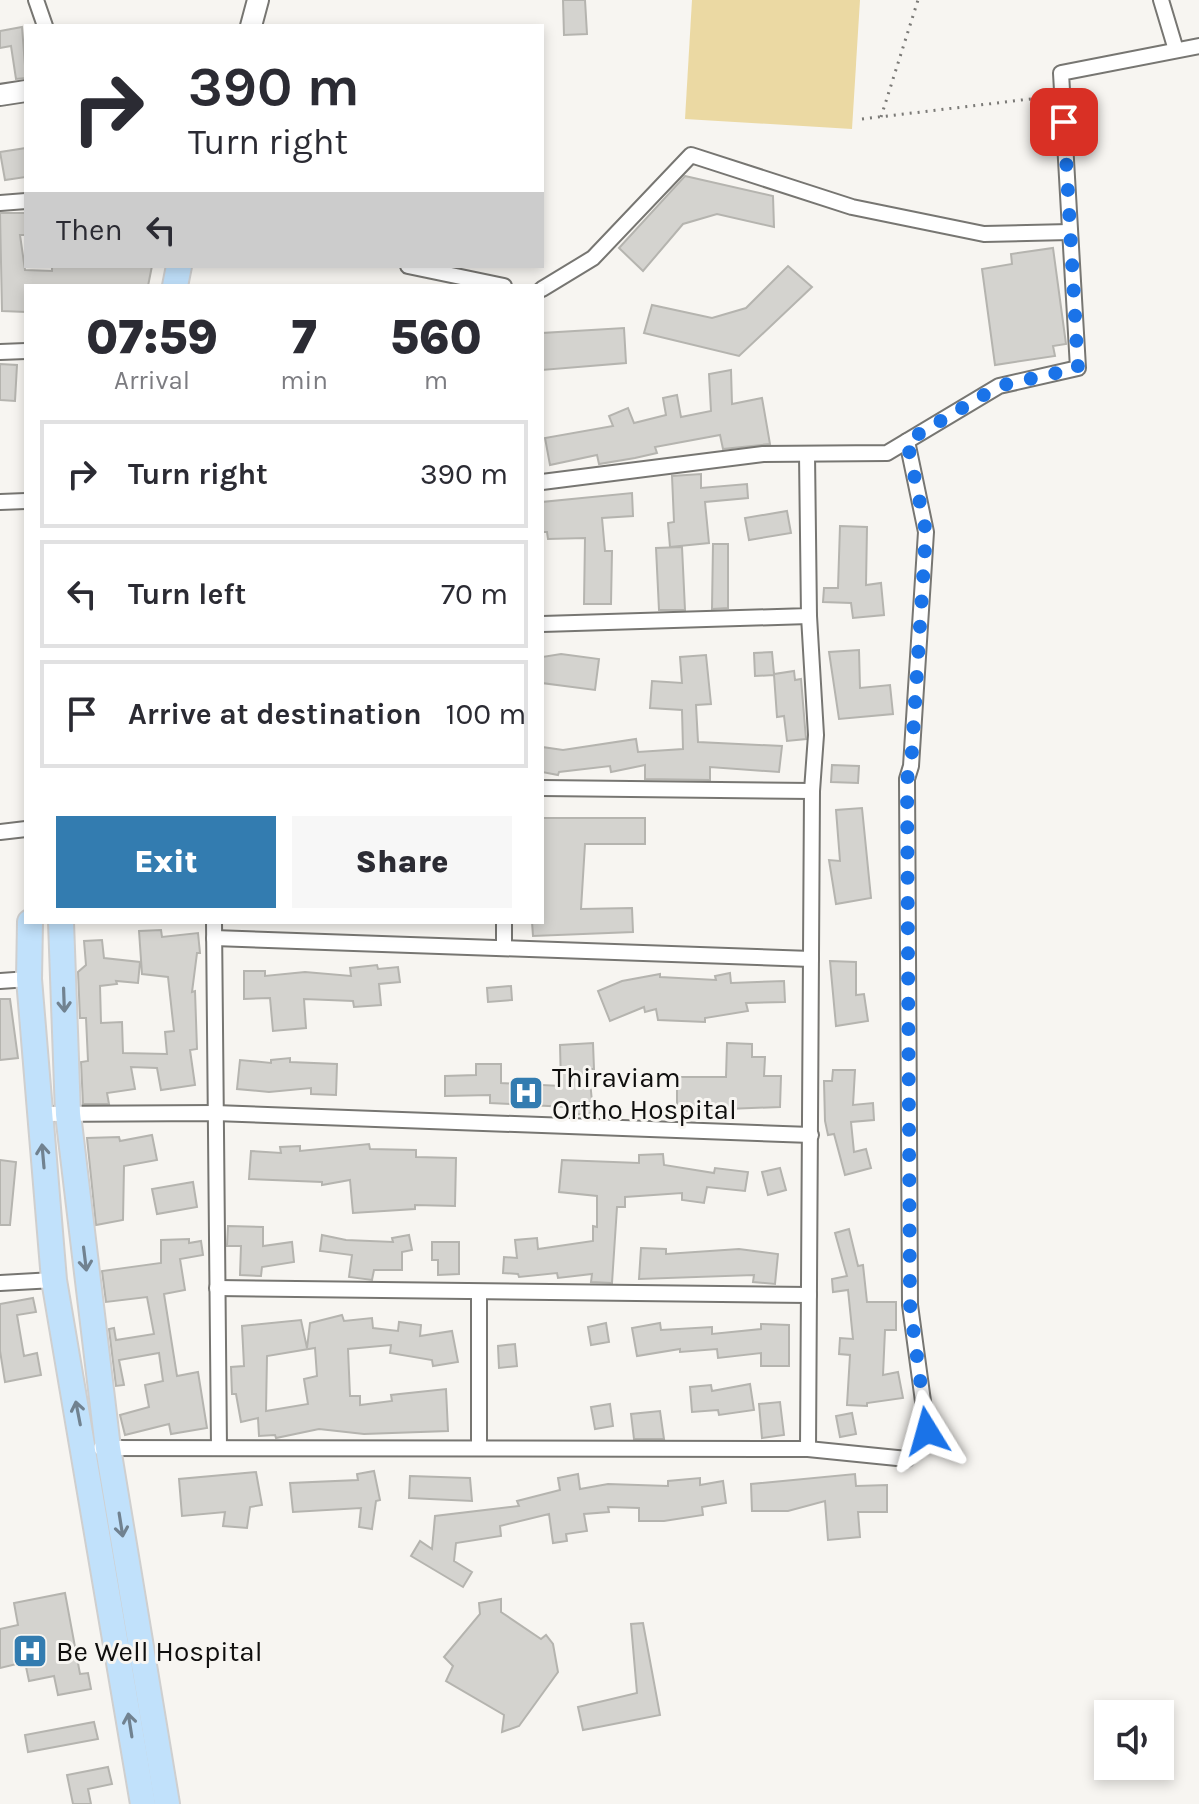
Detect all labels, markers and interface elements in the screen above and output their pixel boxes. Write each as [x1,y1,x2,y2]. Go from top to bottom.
text: 390 m [188,54,360,119]
icon: right [56,56,160,160]
pin [1030,88,1098,156]
icon: arrive [1042,100,1086,144]
text: Turn right [188,121,348,163]
icon: left [139,208,183,252]
text: Then [56,212,123,248]
text: 07:59 [86,309,218,365]
text: 7 [291,309,317,365]
text: 560 [390,309,482,365]
text: Arrival [114,365,190,396]
text: min [280,365,328,396]
text: m [424,365,448,396]
icon: right [60,452,104,496]
text: Turn right [128,456,268,492]
text: 390 m [420,456,508,492]
icon: left [60,572,104,616]
text: Turn left [128,576,246,612]
text: 70 m [441,576,508,612]
icon: arrive [60,692,104,736]
text: Arrive at destination [128,696,422,732]
text: 100 m [446,696,526,732]
button: Exit [56,816,276,908]
button: Share [292,816,512,908]
one-way arrow [56,986,71,1013]
place label: Thiraviam Ortho Hospital [552,1061,737,1126]
hospital icon: Thiraviam Ortho Hospital [507,1074,545,1112]
one-way arrow [35,1143,50,1170]
one-way arrow [78,1245,93,1272]
position arrow [885,1389,969,1473]
one-way arrow [70,1401,85,1426]
one-way arrow [114,1511,129,1537]
hospital icon: Be Well Hospital [11,1632,49,1670]
place label: Be Well Hospital [56,1635,263,1668]
map controls [1094,1700,1174,1780]
button: sound [1094,1700,1174,1780]
one-way arrow [122,1713,137,1738]

